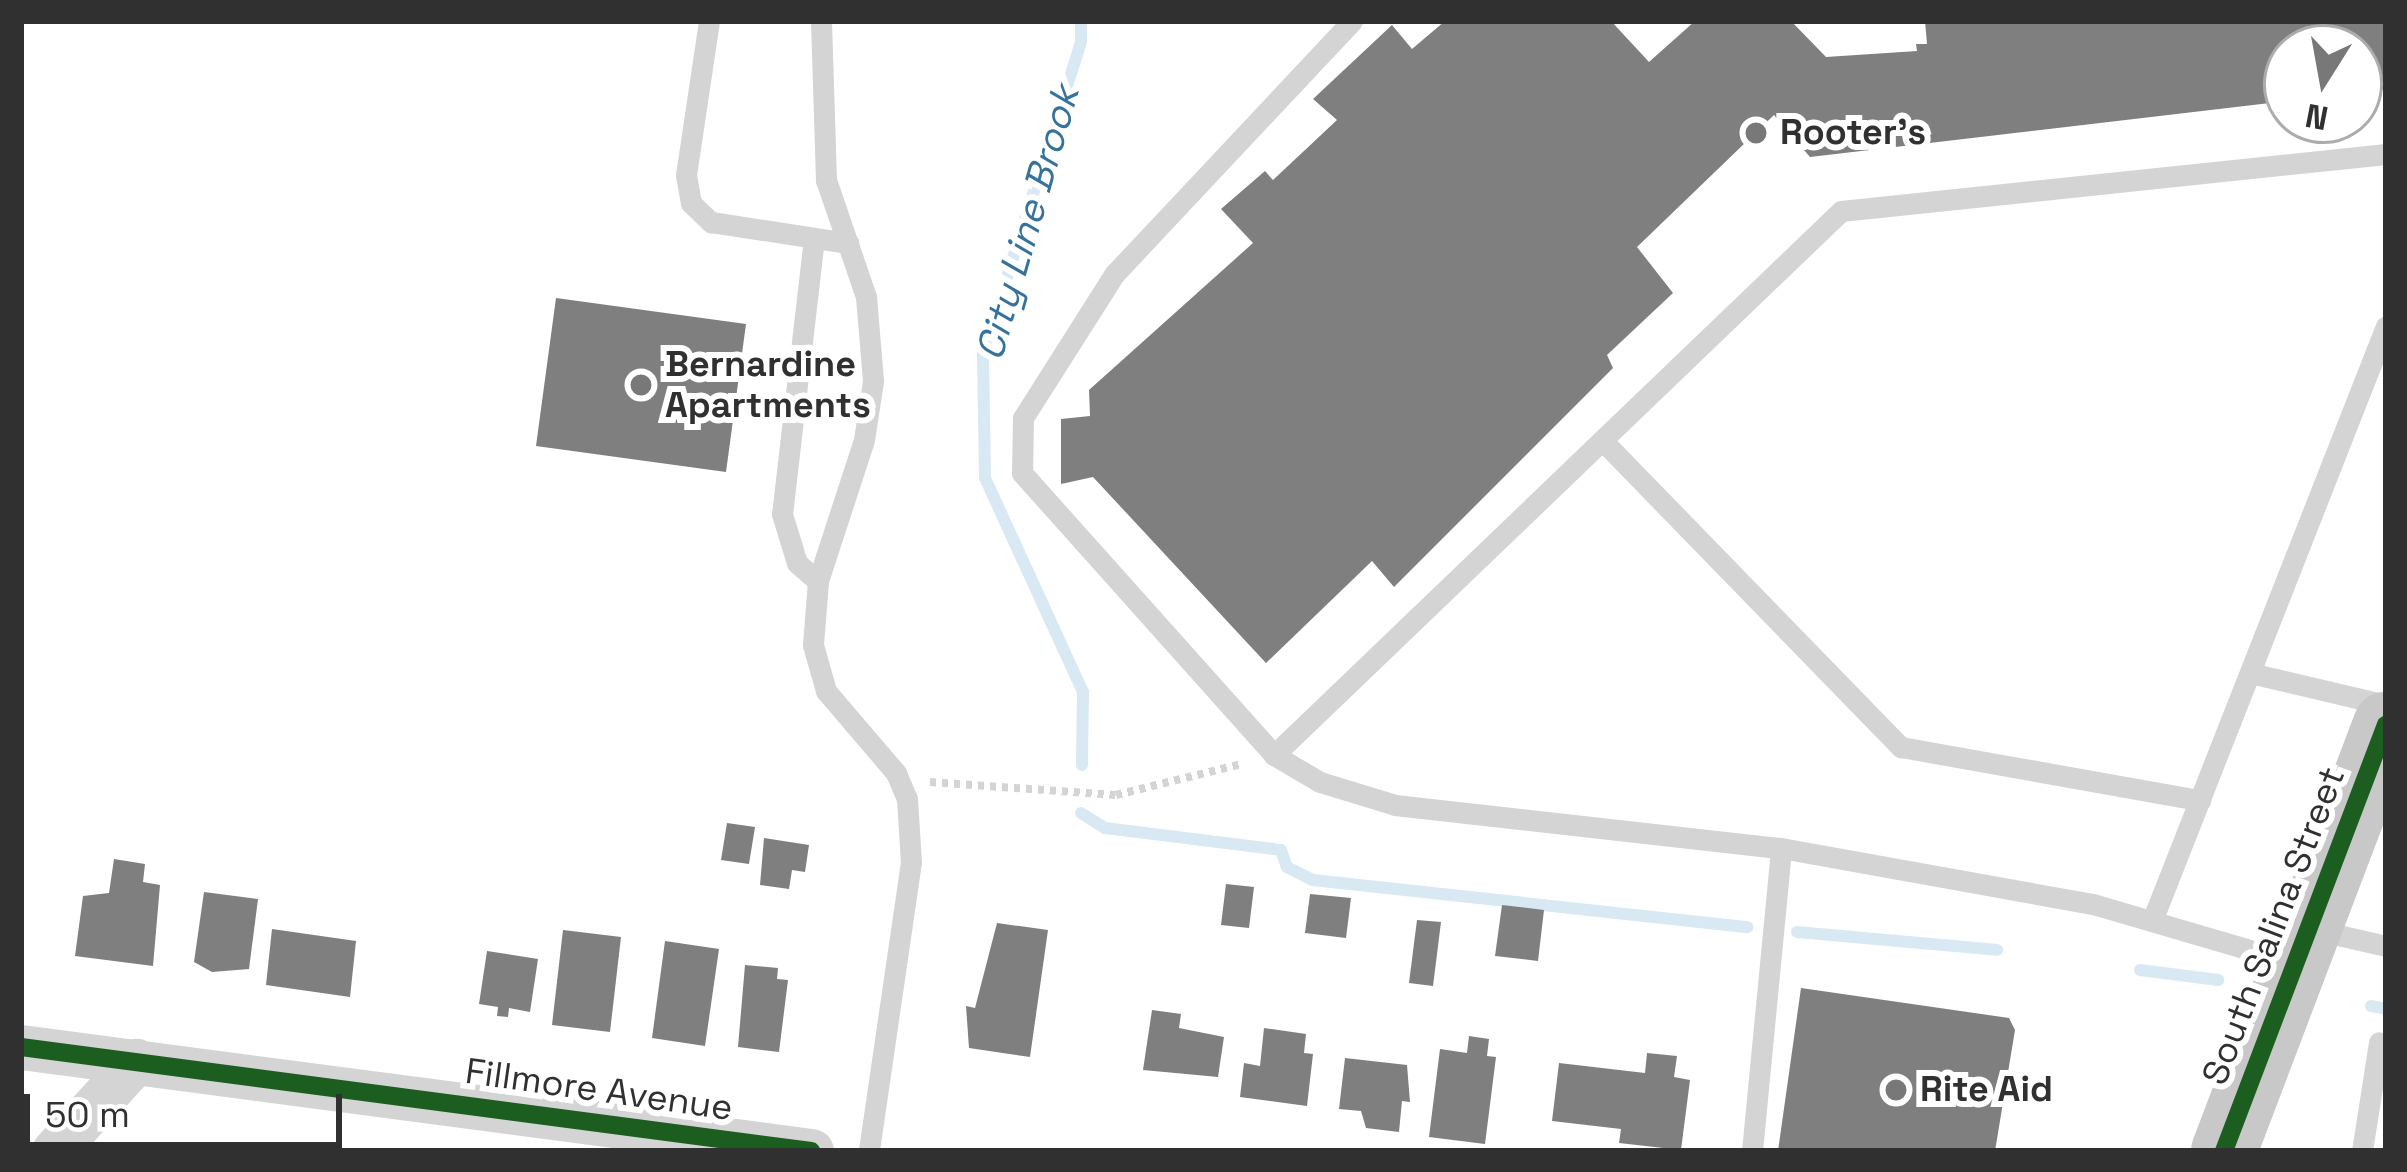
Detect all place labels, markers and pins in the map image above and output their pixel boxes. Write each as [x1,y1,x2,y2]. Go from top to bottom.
place label: Rooter's [1780,111,1926,155]
marker: Rooter's [1743,120,1769,146]
place label: Bernardine Apartments [665,342,871,427]
marker: Bernardine Apartments [628,372,654,398]
place label: Rite Aid [1920,1068,2053,1112]
marker: Rite Aid [1883,1077,1909,1103]

